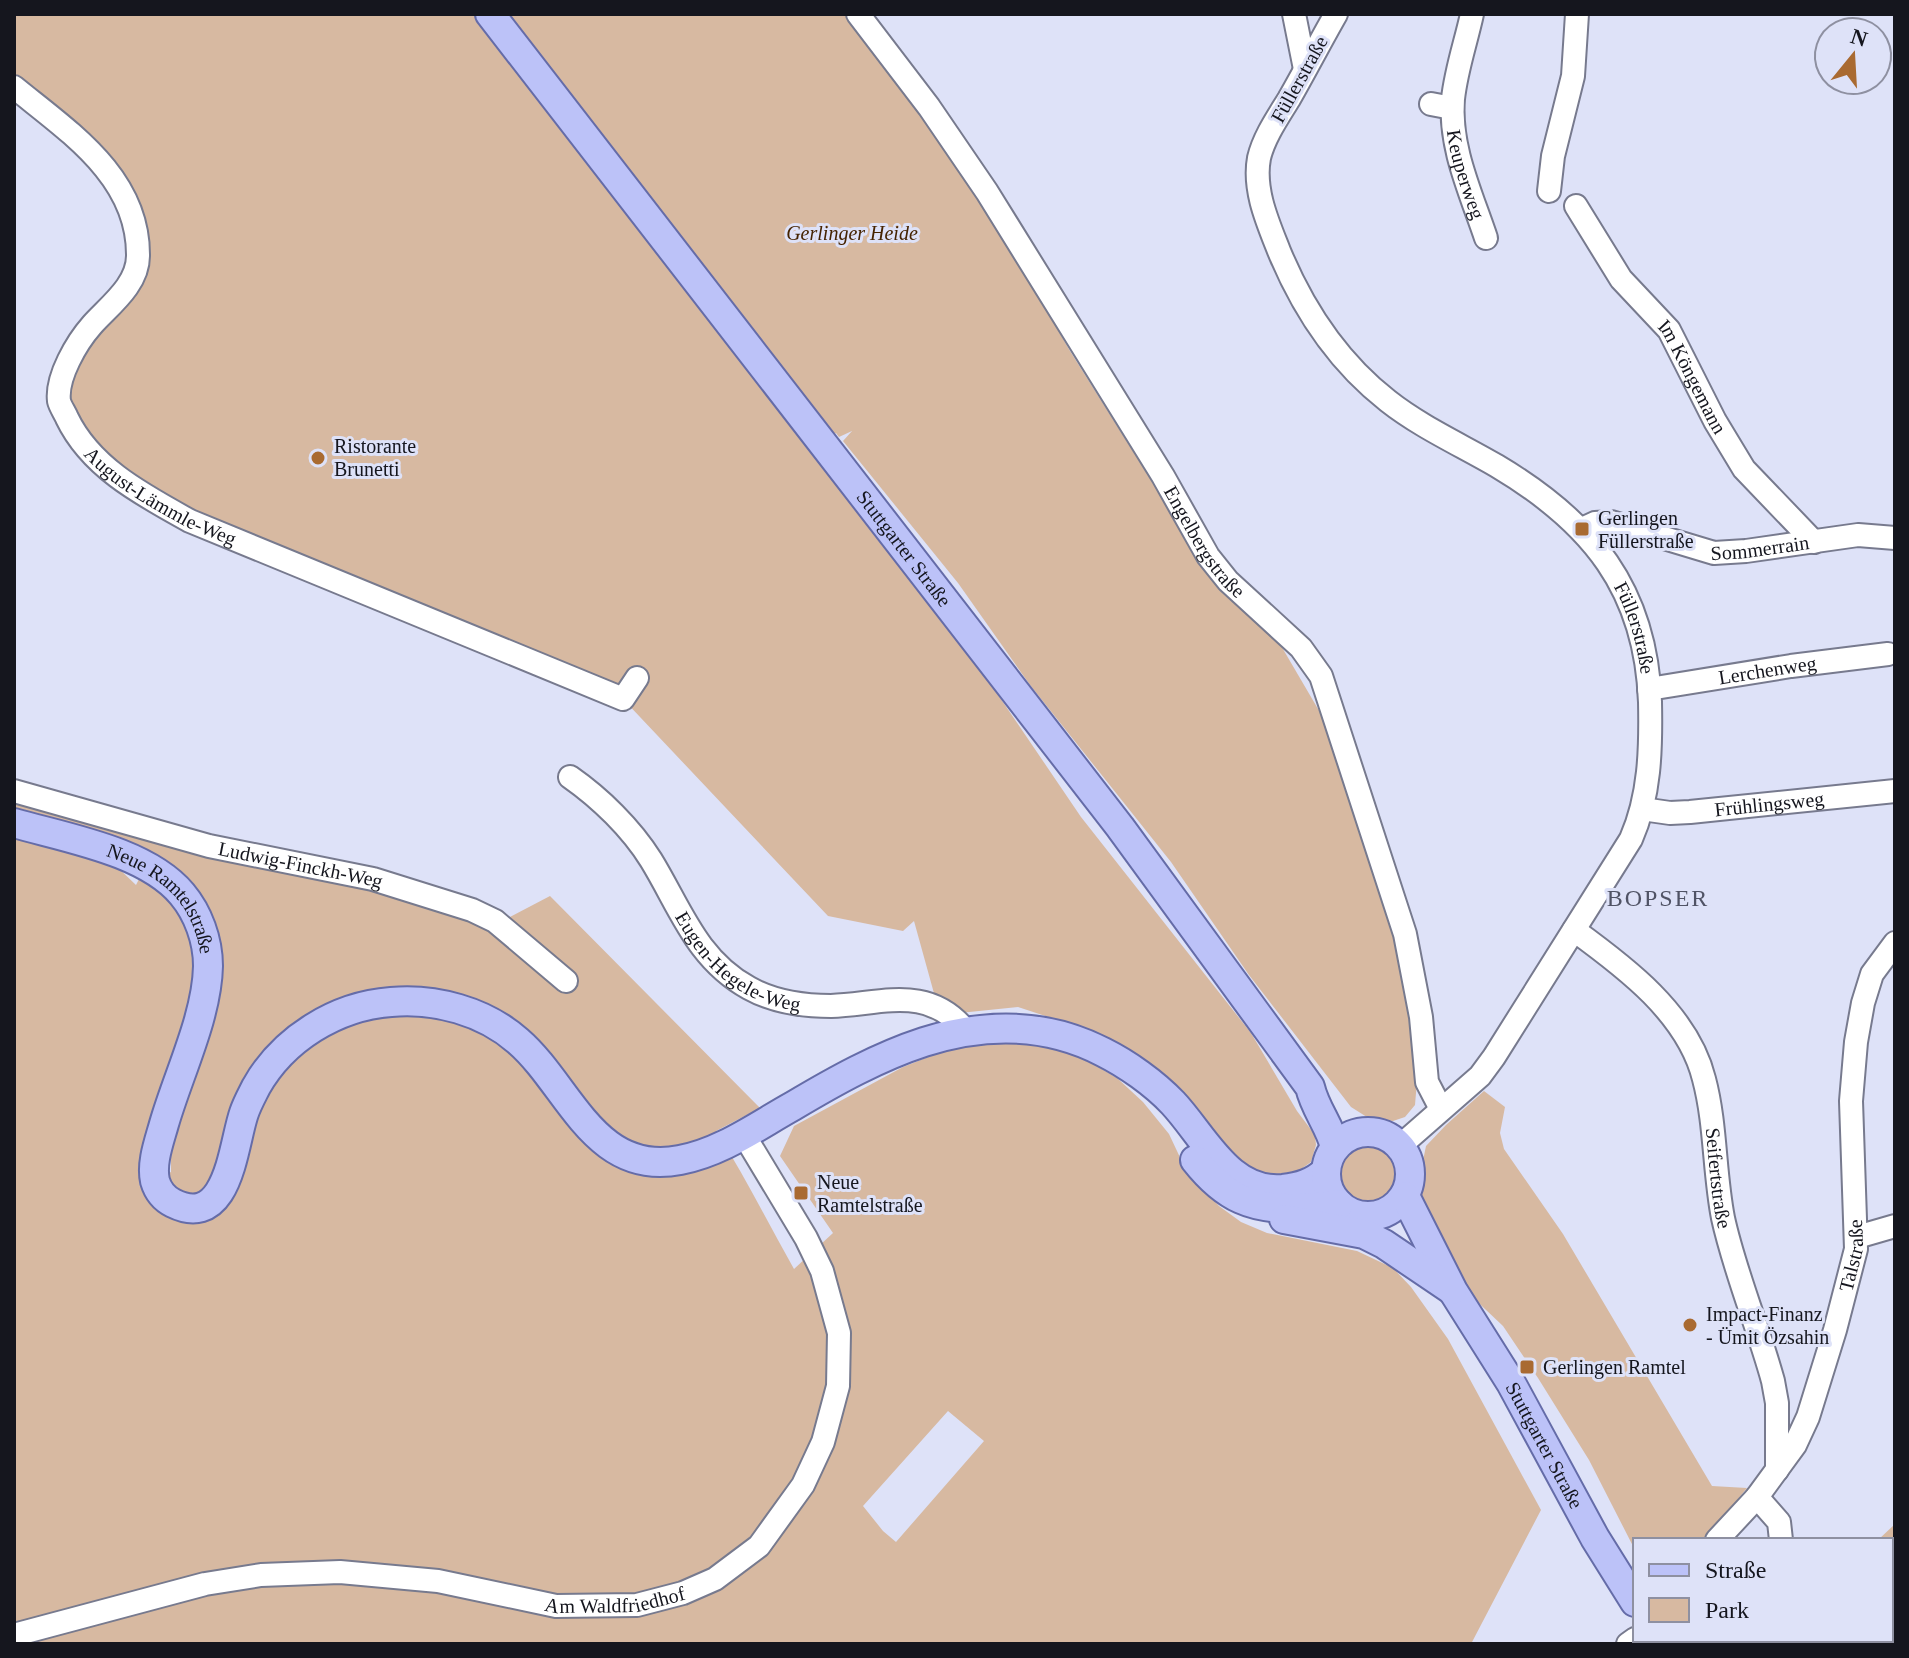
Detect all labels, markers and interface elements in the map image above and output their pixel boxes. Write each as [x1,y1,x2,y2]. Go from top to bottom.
north arrow [1813,16,1893,96]
text: N [1848,23,1871,52]
street label: Füllerstraße [1266,32,1332,126]
street label: Keuperweg [1443,128,1489,222]
park label: Gerlinger Heide [786,222,918,245]
street label: Im Köngemann [1654,315,1731,438]
place label: Ristorante Brunetti [334,435,416,480]
street label: August-Lämmle-Weg [80,442,240,551]
marker: Ristorante Brunetti [309,449,327,467]
street label: Engelbergstraße [1160,482,1250,602]
street label: Stuttgarter Straße [852,486,956,611]
place label: Gerlingen Füllerstraße [1598,507,1694,552]
marker: Gerlingen Füllerstraße [1573,520,1591,538]
street label: Sommerrain [1710,531,1810,564]
street label: Füllerstraße [1610,578,1659,675]
street label: Lerchenweg [1717,652,1818,689]
street label: Frühlingsweg [1713,787,1825,820]
street label: Ludwig-Finckh-Weg [216,837,386,893]
street label: Neue Ramtelstraße [104,839,218,955]
district label: BOPSER [1607,885,1709,911]
street label: Eugen-Hegele-Weg [671,908,802,1016]
street label: Seifertstraße [1702,1127,1736,1231]
place label: Neue Ramtelstraße [817,1171,923,1216]
marker: Neue Ramtelstraße [792,1184,810,1202]
street label: Talstraße [1834,1219,1867,1294]
place label: Impact-Finanz - Ümit Özsahin [1706,1303,1829,1348]
marker: Impact-Finanz - Ümit Özsahin [1681,1316,1699,1334]
place label: Gerlingen Ramtel [1543,1356,1686,1379]
marker: Gerlingen Ramtel [1518,1358,1536,1376]
street label: Stuttgarter Straße [1502,1378,1588,1512]
legend [1633,1538,1893,1642]
text: Straße [1705,1557,1766,1583]
street label: Am Waldfriedhof [543,1582,687,1618]
text: Park [1705,1597,1749,1623]

